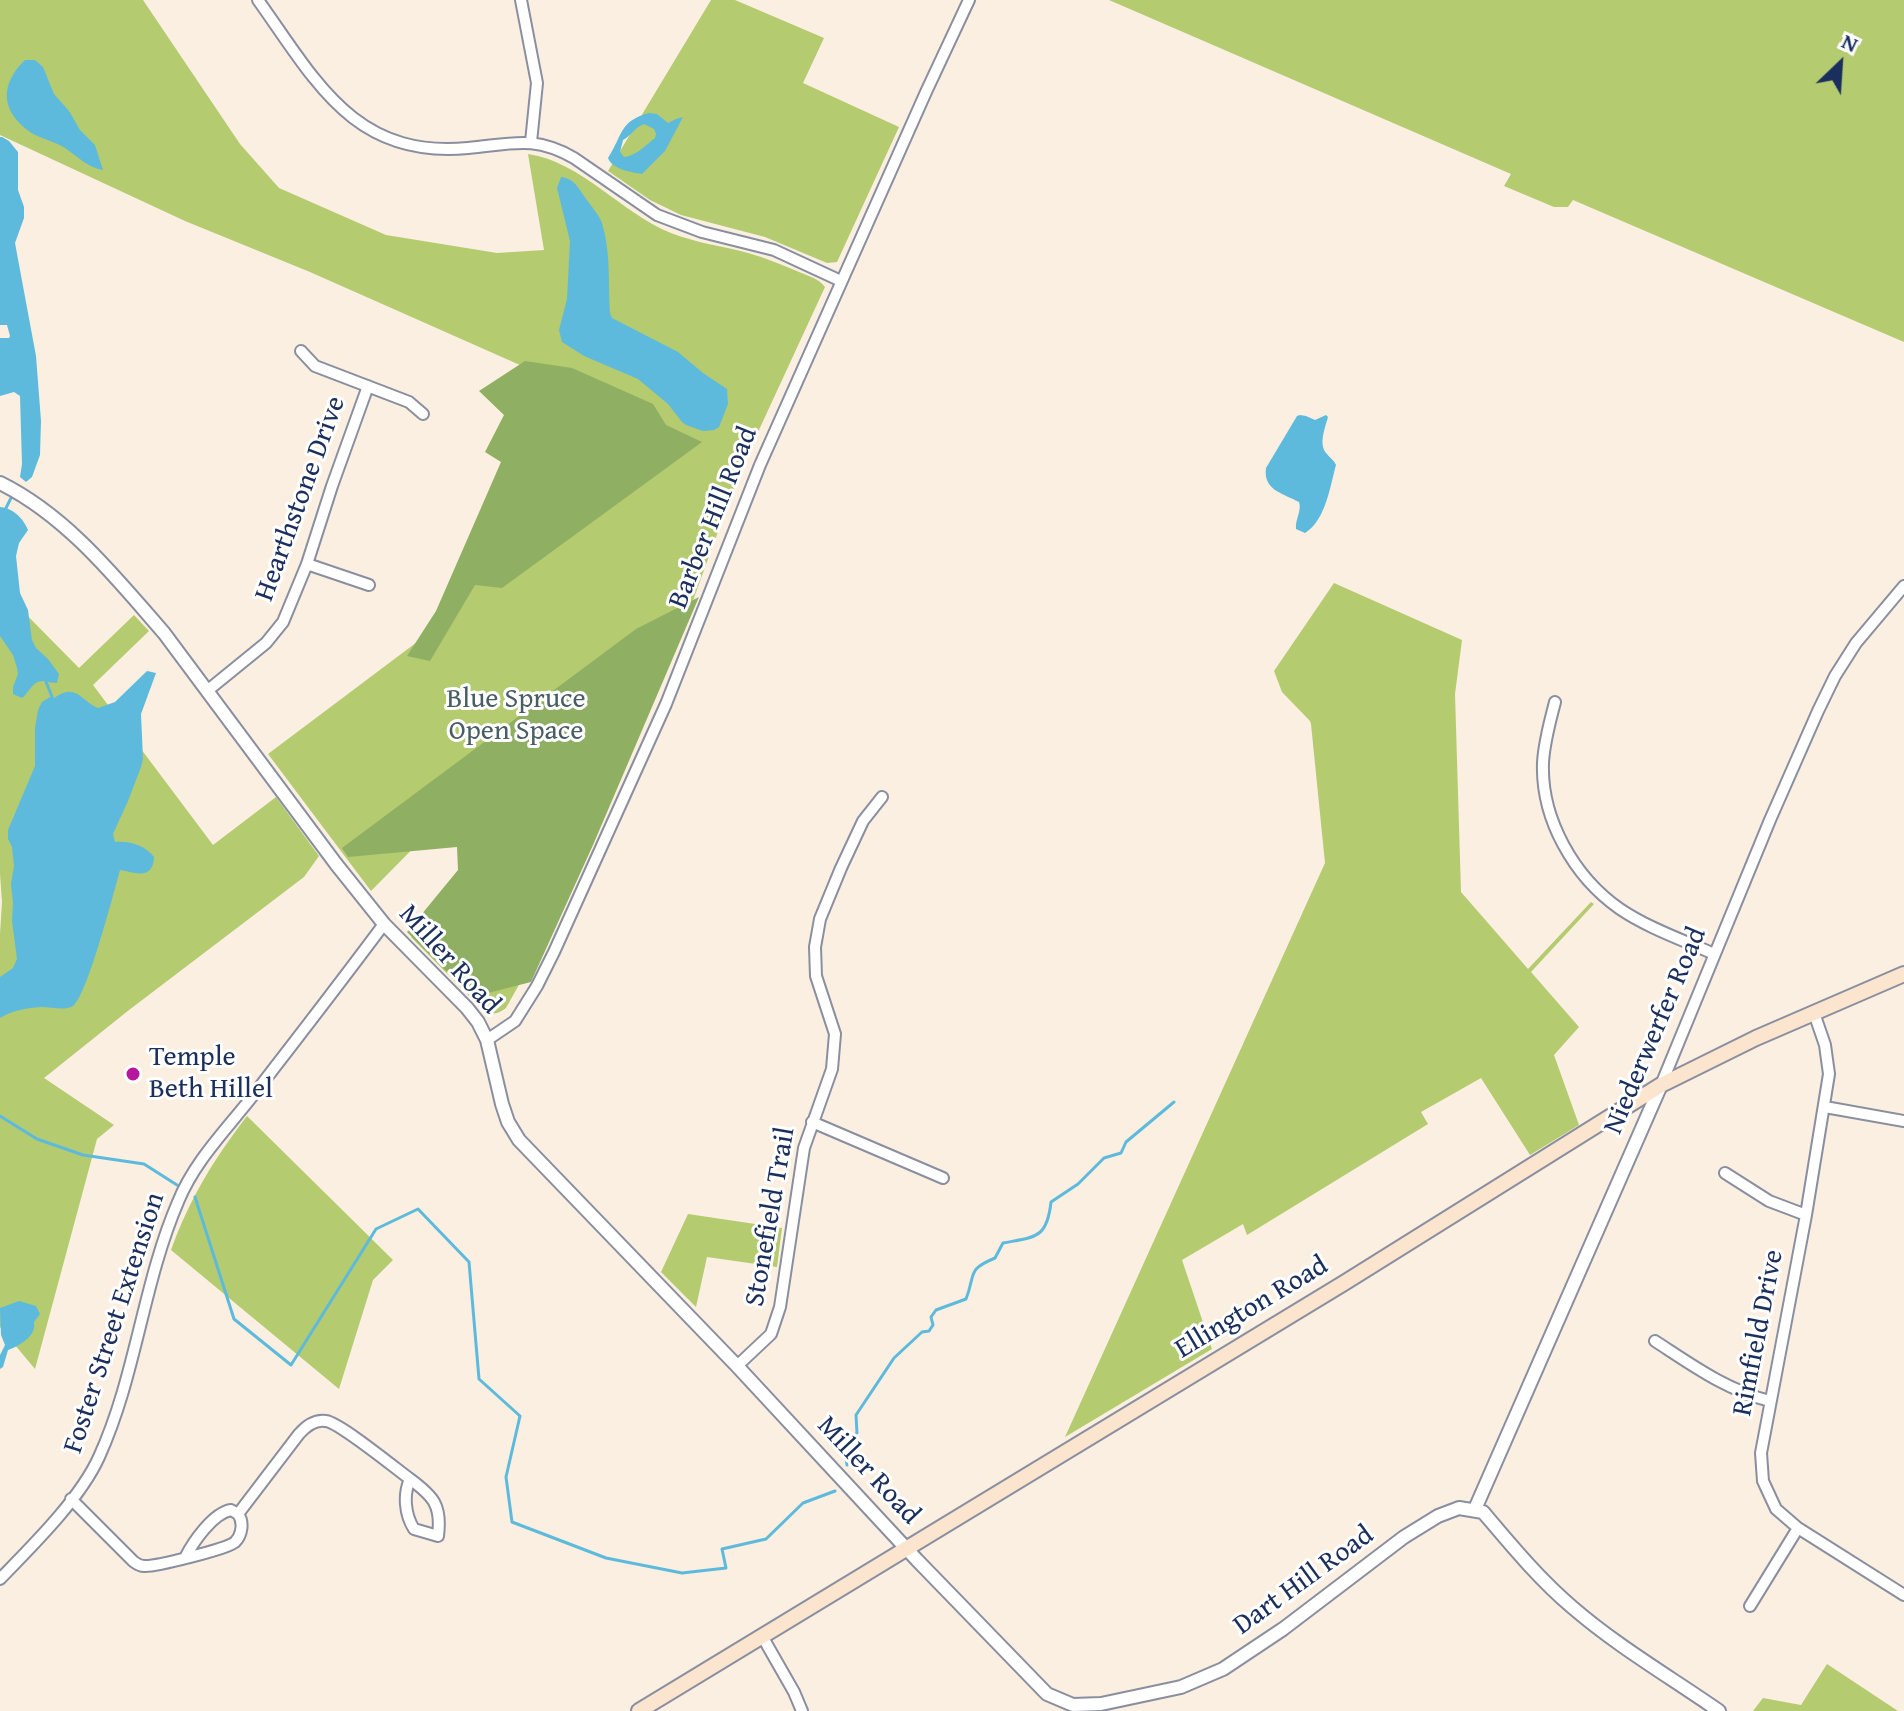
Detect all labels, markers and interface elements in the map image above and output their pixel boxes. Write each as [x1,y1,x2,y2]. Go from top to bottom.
north arrow [1800,24,1880,104]
text: N [1837,25,1864,60]
street label: Hearthstone Drive [248,392,354,606]
street label: Barber Hill Road [662,422,766,614]
park label: Blue Spruce Open Space [446,683,586,749]
street label: Miller Road [391,898,507,1022]
street label: Niederwerfer Road [1597,923,1715,1139]
place label: Temple Beth Hillel [149,1041,273,1107]
marker: Temple Beth Hillel [124,1065,142,1083]
street label: Stonefield Trail [739,1125,803,1309]
street label: Foster Street Extension [57,1189,173,1457]
street label: Rimfield Drive [1726,1247,1792,1419]
street label: Ellington Road [1170,1249,1334,1367]
street label: Miller Road [809,1410,927,1532]
street label: Dart Hill Road [1227,1519,1381,1643]

